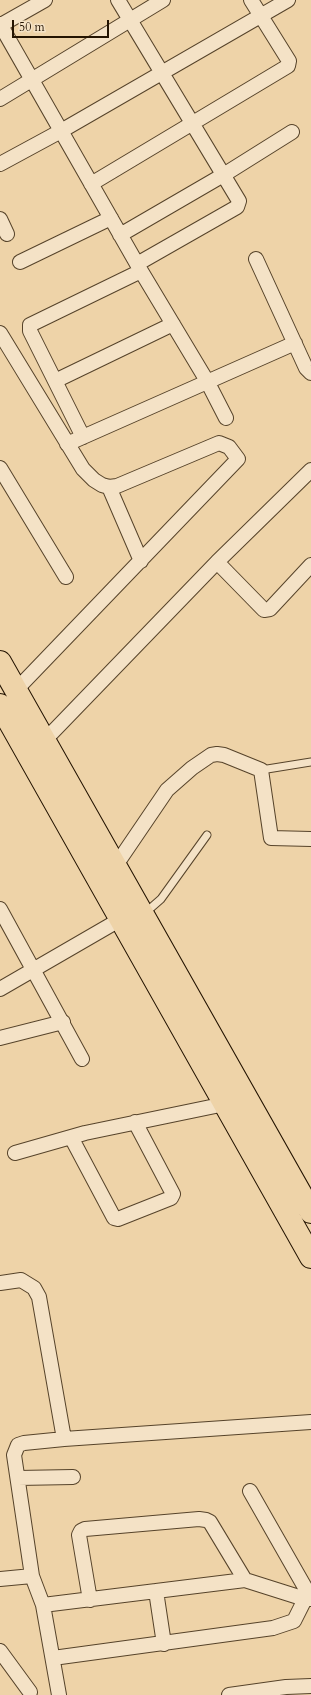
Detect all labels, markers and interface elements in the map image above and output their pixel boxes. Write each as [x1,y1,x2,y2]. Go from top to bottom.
scale bar [14,12,111,38]
text: 50 m [19,19,45,35]

